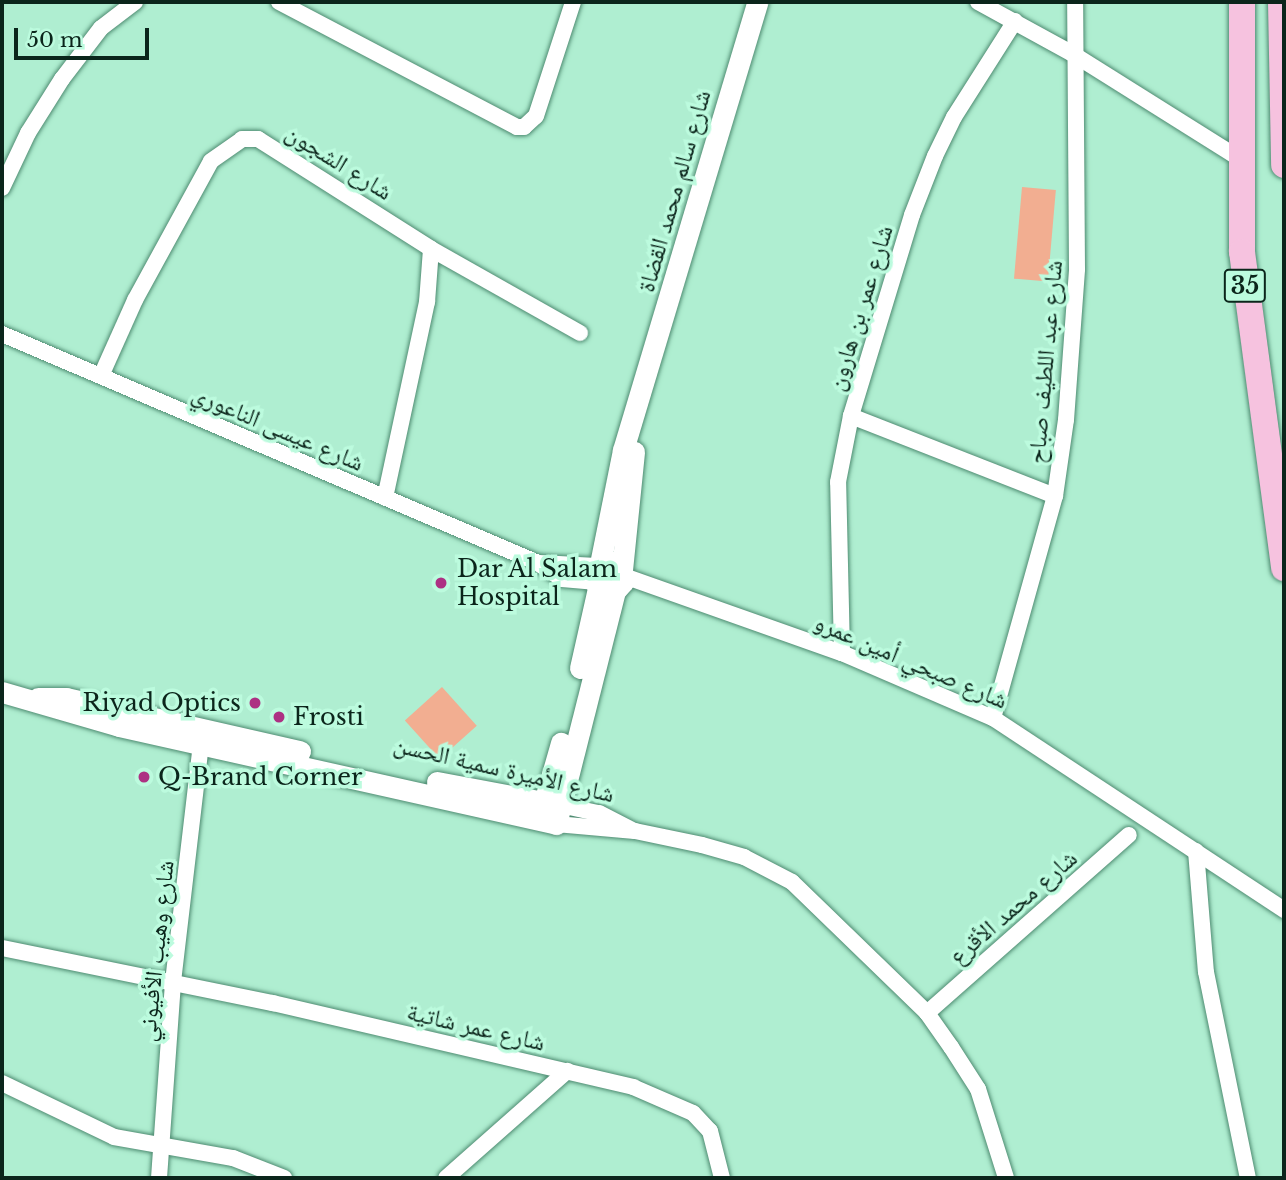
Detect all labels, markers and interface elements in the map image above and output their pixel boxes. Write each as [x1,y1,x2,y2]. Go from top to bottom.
scale bar [18,14,152,58]
text: 50 m [27,27,82,53]
street label: شارع سالم محمد القضاة [631,87,717,295]
street label: شارع الشجون [280,118,398,206]
street label: شارع عمر بن هارون [821,222,899,394]
street label: شارع عبد اللطيف صباح [1022,259,1068,465]
road number: 35 [1222,266,1268,306]
street label: شارع عيسى الناعوري [188,379,368,477]
place label: Dar Al Salam Hospital [457,555,619,611]
marker: Dar Al Salam Hospital [431,573,451,593]
street label: شارع صبحي أمين عمرو [810,607,1012,715]
place label: Riyad Optics [83,689,241,717]
marker: Riyad Optics [247,695,263,711]
place label: Frosti [293,703,364,731]
marker: Frosti [271,709,287,725]
street label: شارع الأميرة سمية الحسن [391,730,617,808]
place label: Q-Brand Corner [158,763,363,791]
marker: Q-Brand Corner [136,769,152,785]
street label: شارع محمد الأقرع [943,844,1083,970]
street label: شارع وهيب الأفيوني [132,859,180,1043]
street label: شارع عمر شاتية [404,997,548,1057]

